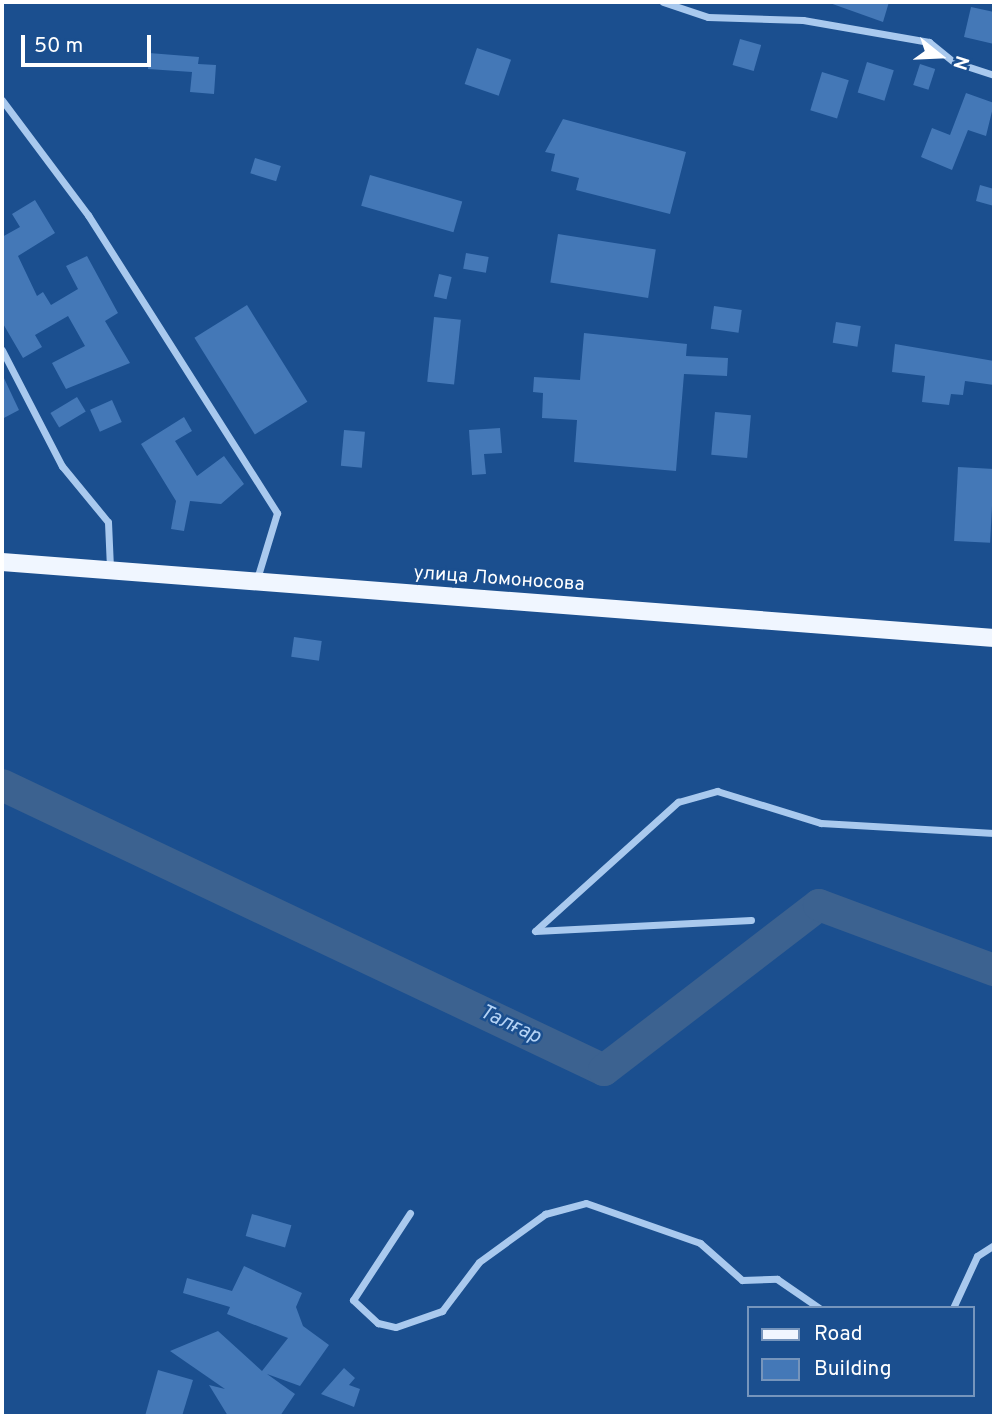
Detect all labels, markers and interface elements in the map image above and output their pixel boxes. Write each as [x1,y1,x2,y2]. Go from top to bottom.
scale bar [24,21,154,65]
north arrow [905,21,975,91]
text: 50 m [34,33,83,60]
text: N [946,52,973,73]
street label: улица Ломоносова [413,563,585,597]
water label: Талғар [475,1000,545,1050]
legend [748,1306,975,1397]
text: Road [814,1321,863,1348]
text: Building [814,1356,892,1383]

